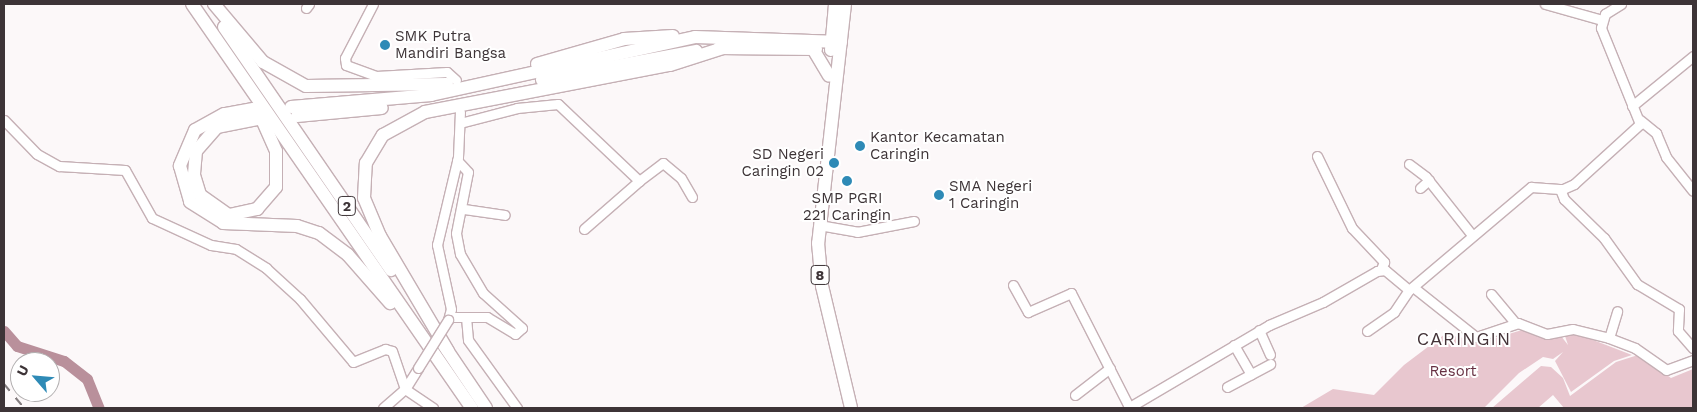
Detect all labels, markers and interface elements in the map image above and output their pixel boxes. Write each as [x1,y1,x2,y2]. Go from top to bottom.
place label: SMK Putra Mandiri Bangsa [395,27,506,62]
marker: SMK Putra Mandiri Bangsa [379,39,391,51]
place label: Kantor Kecamatan Caringin [870,128,1005,163]
marker: Kantor Kecamatan Caringin [854,140,866,152]
place label: SD Negeri Caringin 02 [741,145,824,180]
marker: SD Negeri Caringin 02 [828,157,840,169]
marker: SMP PGRI 221 Caringin [841,175,853,187]
place label: SMA Negeri 1 Caringin [949,177,1033,212]
place label: SMP PGRI 221 Caringin [803,189,891,224]
marker: SMA Negeri 1 Caringin [933,189,945,201]
road number: 2 [337,195,357,218]
road number: 8 [810,264,830,286]
district label: CARINGIN [1416,328,1512,350]
north arrow [10,352,60,402]
text: U [13,363,32,379]
park label: Resort [1429,363,1477,381]

